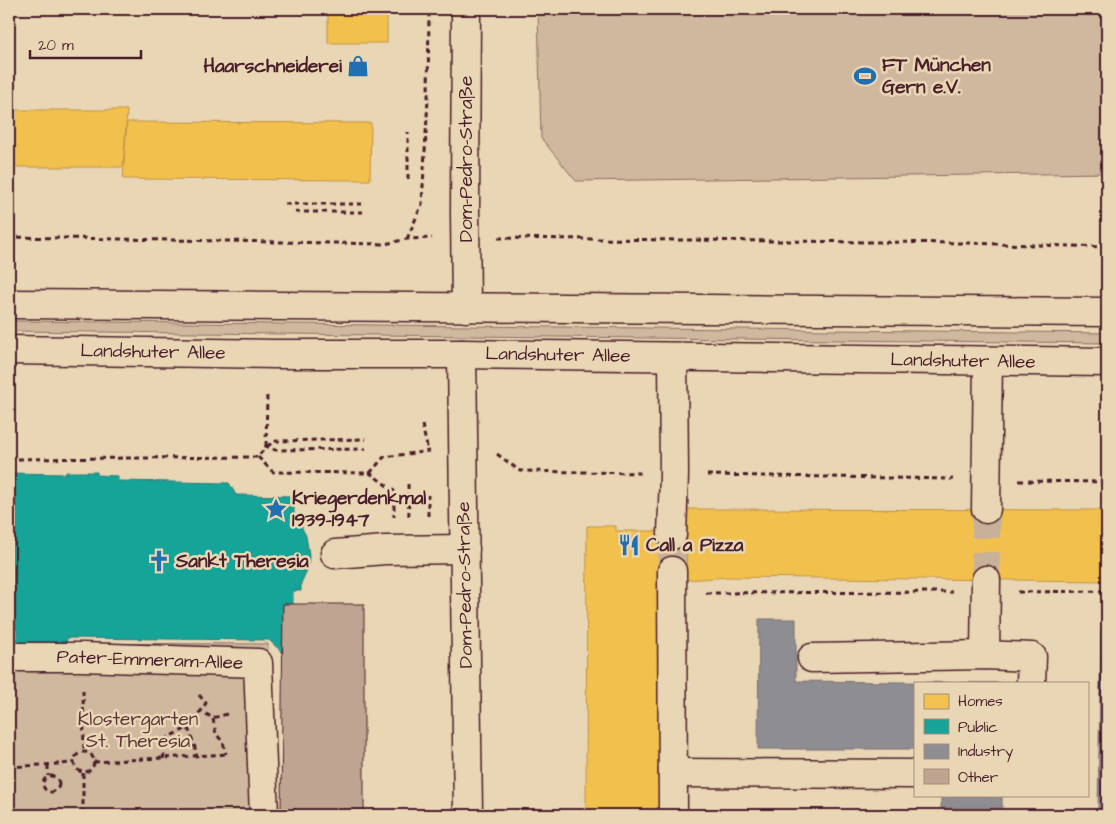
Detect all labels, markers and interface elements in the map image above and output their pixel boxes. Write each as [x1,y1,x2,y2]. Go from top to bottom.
scale bar [30,28,141,60]
text: 20 m [38,35,74,56]
place label: FT München Gern e.V. [882,52,991,101]
place label: Haarschneiderei [203,53,342,80]
shop icon: Haarschneiderei [345,53,371,79]
sports icon: FT München Gern e.V. [852,63,878,89]
street label: Dom-Pedro-Straße [453,76,480,242]
street label: Landshuter Allee [80,337,226,367]
street label: Landshuter Allee [485,340,631,370]
street label: Landshuter Allee [890,346,1036,376]
place label: Kriegerdenkmal 1939-1947 [292,485,426,534]
place icon: Kriegerdenkmal 1939-1947 [263,496,289,522]
street label: Dom-Pedro-Straße [450,501,480,669]
restaurant icon: Call a Pizza [616,532,642,558]
place label: Call a Pizza [646,532,744,559]
church icon: Sankt Theresia [146,548,172,574]
place label: Sankt Theresia [175,548,309,575]
street label: Pater-Emmeram-Allee [56,643,244,677]
legend [914,682,1088,796]
text: Homes [958,691,1003,712]
park label: Klostergarten St. Theresia [78,706,198,755]
text: Public [958,717,998,738]
text: Industry [958,741,1013,763]
text: Other [958,767,998,788]

